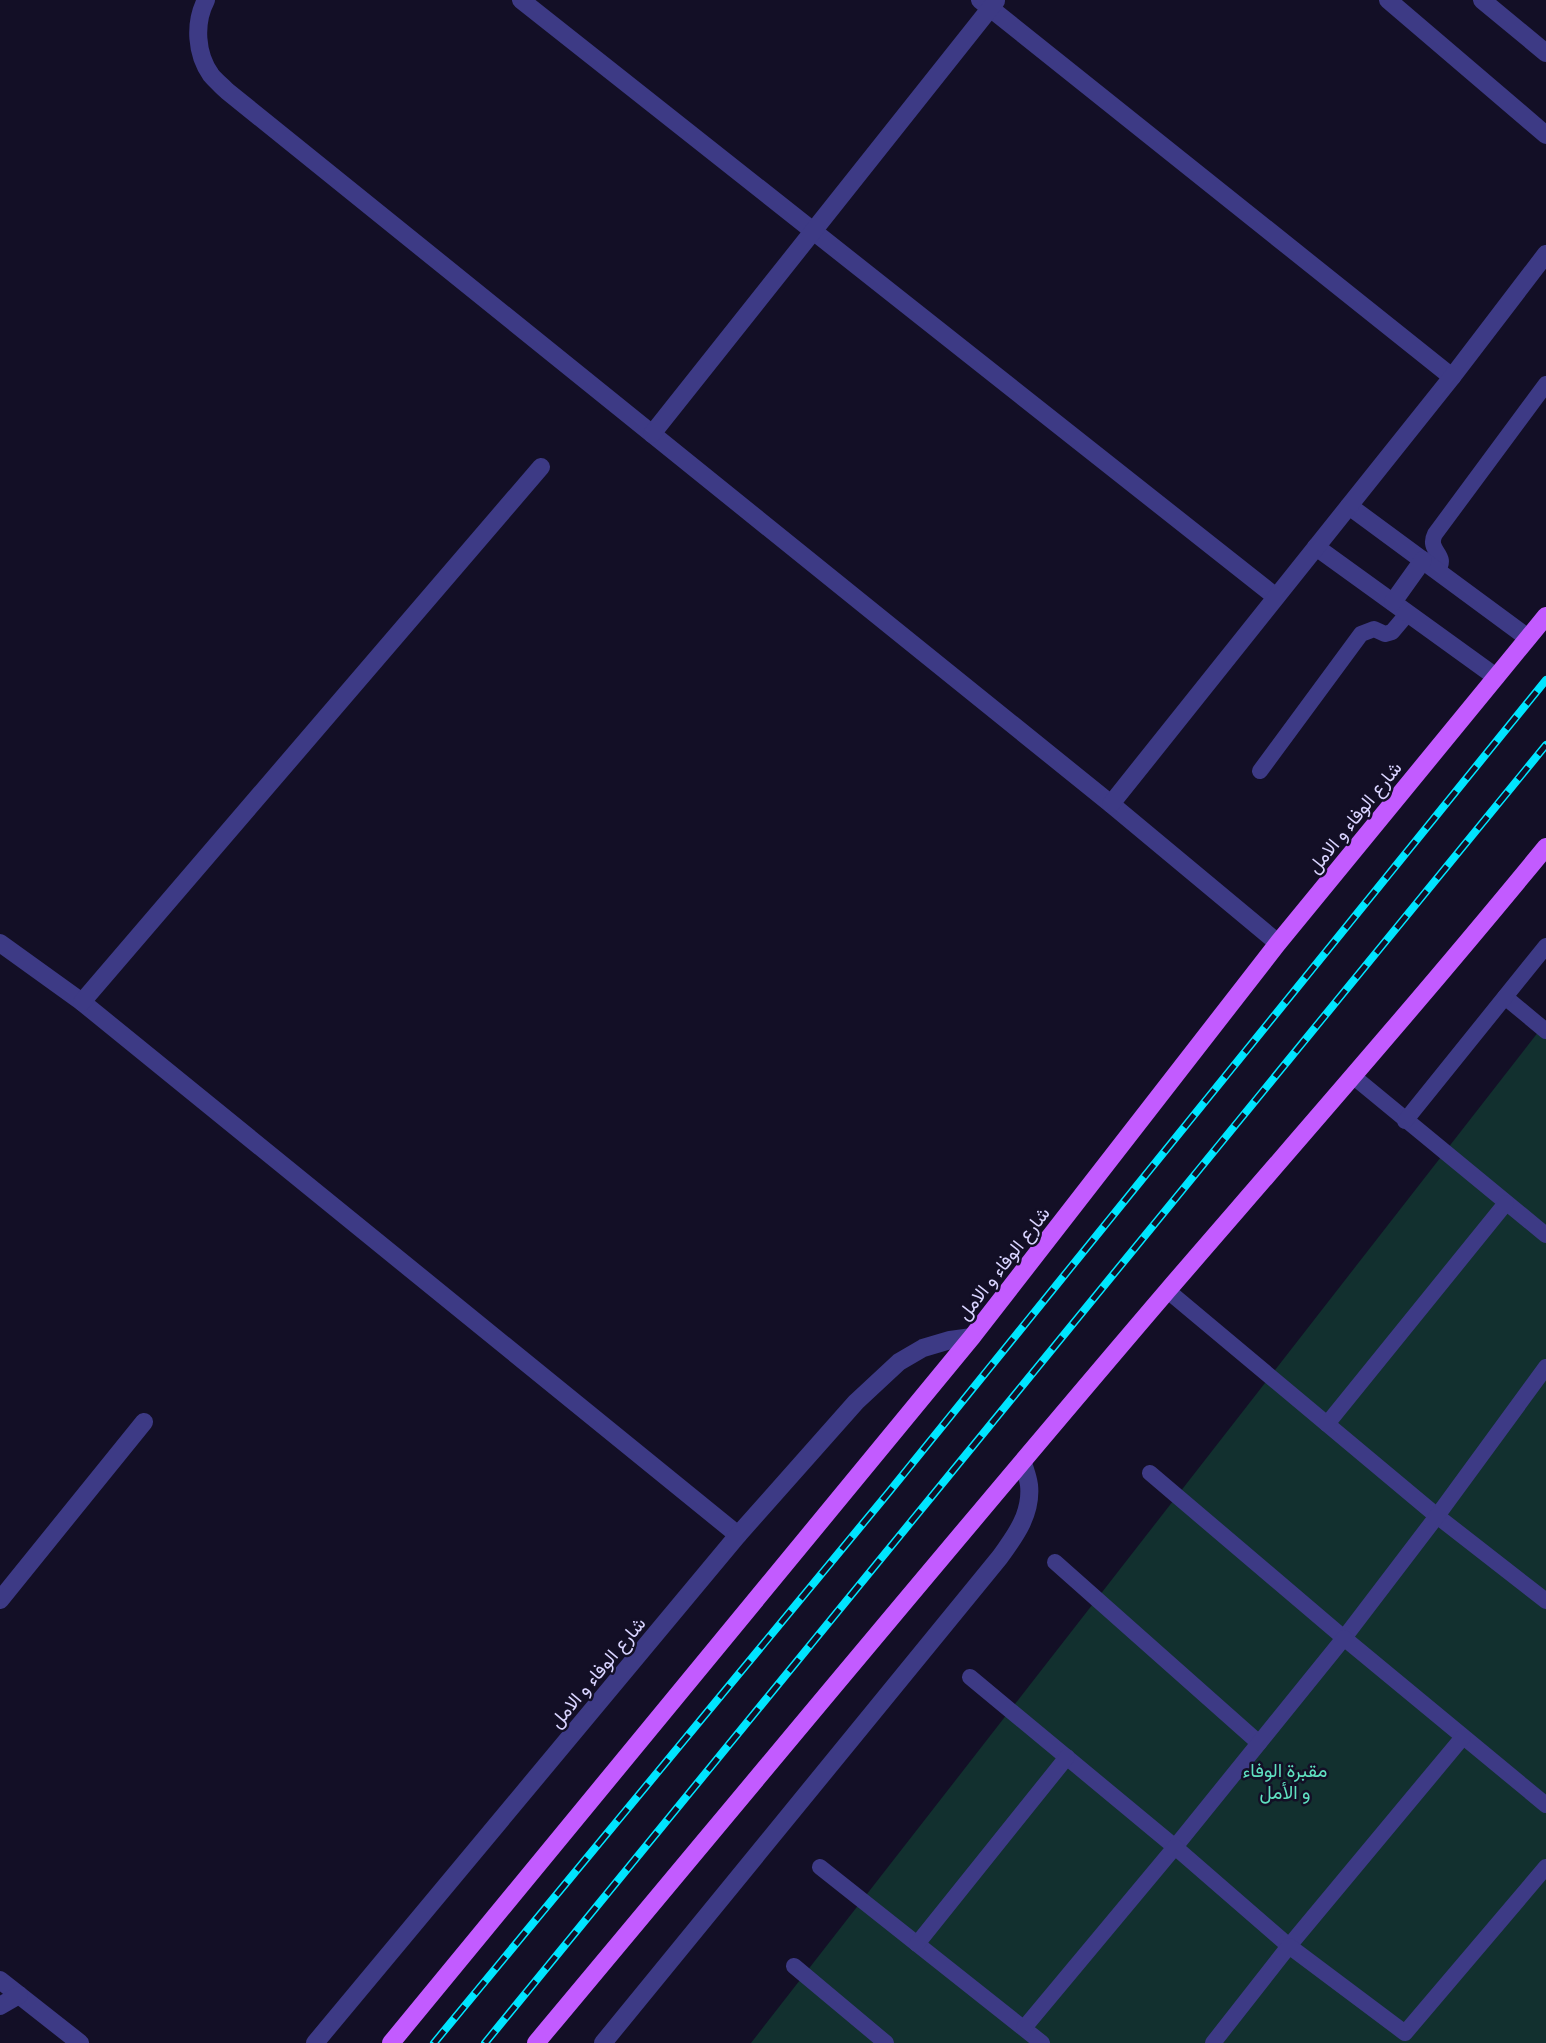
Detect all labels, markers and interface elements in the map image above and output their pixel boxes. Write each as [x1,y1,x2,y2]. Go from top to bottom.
street label: شارع الوفاء و الامل [1301,755,1407,879]
street label: شارع الوفاء و الامل [950,1201,1056,1325]
street label: شارع الوفاء و الامل [543,1611,651,1733]
park label: مقبرة الوفاء و الأمل [1243,1757,1327,1805]

